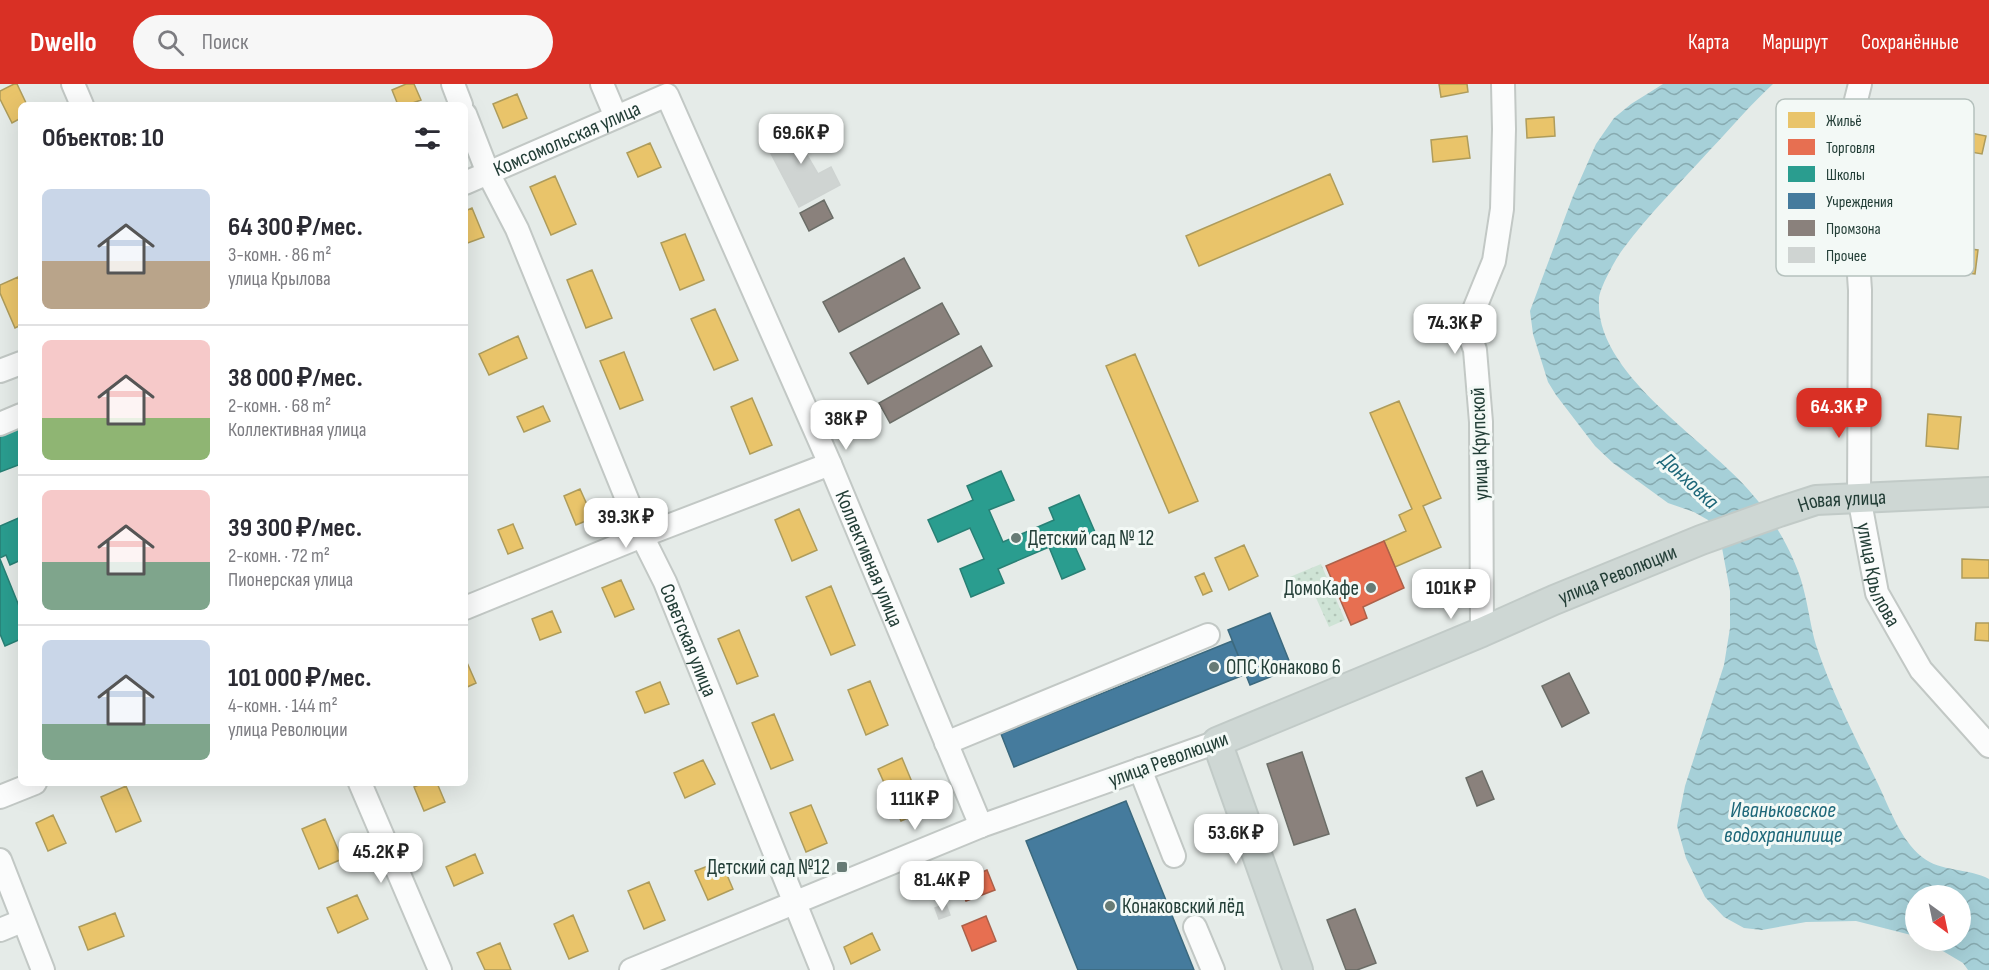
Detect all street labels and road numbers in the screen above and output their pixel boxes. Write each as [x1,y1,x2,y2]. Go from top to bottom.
street label: Комсомольская улица [490,96,644,182]
street label: улица Крупской [1465,387,1494,501]
street label: Новая улица [1795,485,1887,518]
street label: Коллективная улица [829,487,908,631]
street label: улица Крылова [1851,521,1906,631]
street label: улица Революции [1555,539,1680,610]
street label: Советская улица [654,580,722,700]
street label: улица Революции [1105,726,1231,793]

